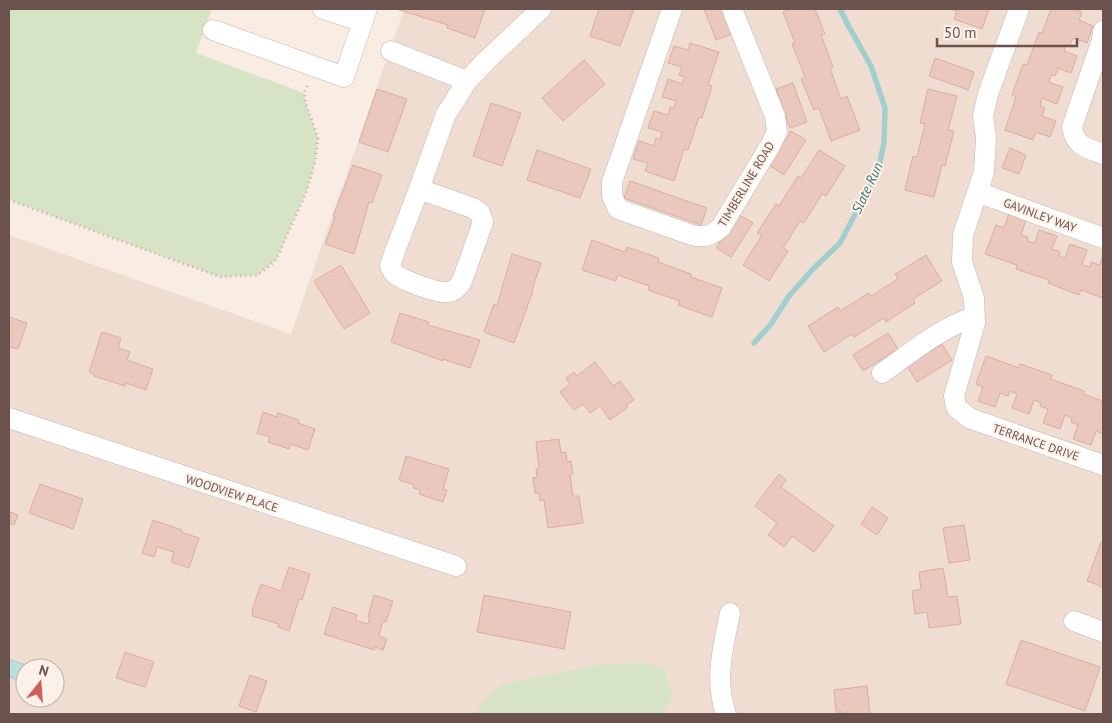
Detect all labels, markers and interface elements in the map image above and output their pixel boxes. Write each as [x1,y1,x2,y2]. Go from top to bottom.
scale bar [937,15,1077,47]
text: 50 m [944,23,977,42]
street label: TIMBERLINE ROAD [715,138,777,229]
water label: Slate Run [847,160,887,216]
street label: GAVINLEY WAY [1001,195,1079,235]
street label: TERRANCE DRIVE [991,420,1081,464]
street label: WOODVIEW PLACE [184,471,280,515]
north arrow [15,658,65,708]
text: N [37,661,51,681]

